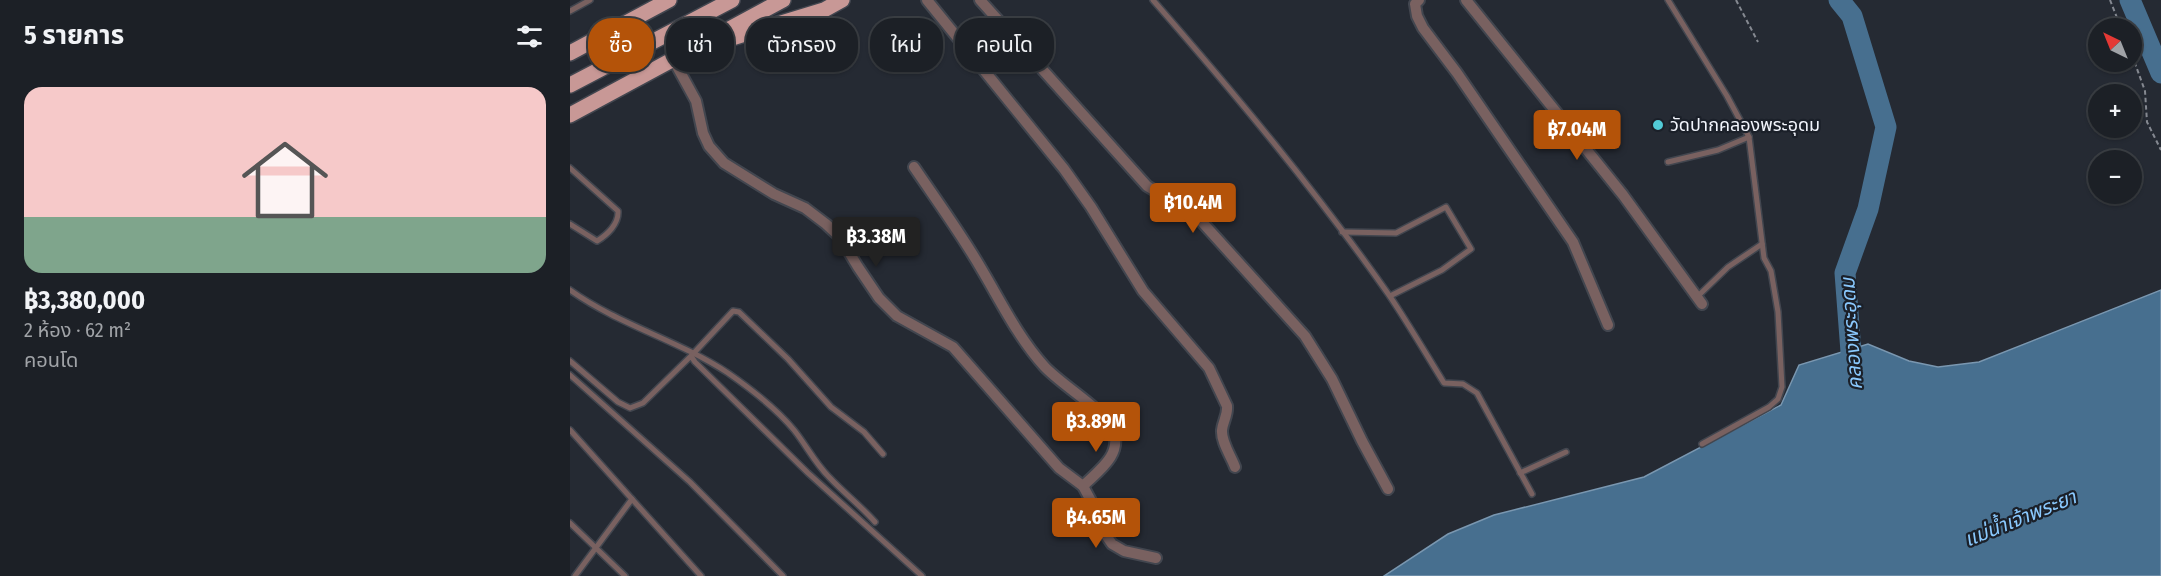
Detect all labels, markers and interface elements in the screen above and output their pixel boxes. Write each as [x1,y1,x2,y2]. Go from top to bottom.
chip: ซื้อ [588,18,654,72]
chip: เช่า [666,18,734,72]
chip: ตัวกรอง [746,18,858,72]
chip: ใหม่ [870,18,943,72]
chip: คอนโด [955,18,1054,72]
north arrow [2088,18,2142,72]
map controls [2088,18,2142,204]
text: 5 รายการ [24,20,124,51]
icon: filters [513,20,546,53]
button: + [2088,84,2142,138]
pin: ฿7.04M [1528,110,1626,161]
place label: วัดปากคลองพระอุดม [1670,114,1820,136]
text: ฿7.04M [1548,117,1606,141]
marker: วัดปากคลองพระอุดม [1651,118,1665,132]
icon: home [231,126,339,234]
button: − [2088,150,2142,204]
pin: ฿10.4M [1144,183,1242,234]
text: ฿10.4M [1164,190,1222,214]
pin: ฿3.38M [827,217,925,268]
text: ฿3.38M [846,224,906,248]
water label: คลองพระอุดม [1835,275,1868,391]
text: ฿3,380,000 [24,285,145,316]
text: 2 ห้อง · 62 m² [24,318,131,342]
text: คอนโด [24,348,78,372]
pin: ฿3.89M [1047,402,1145,453]
text: ฿3.89M [1066,409,1126,433]
water label: แม่น้ำเจ้าพระยา [1960,482,2080,551]
pin: ฿4.65M [1047,498,1145,549]
text: ฿4.65M [1066,505,1126,529]

